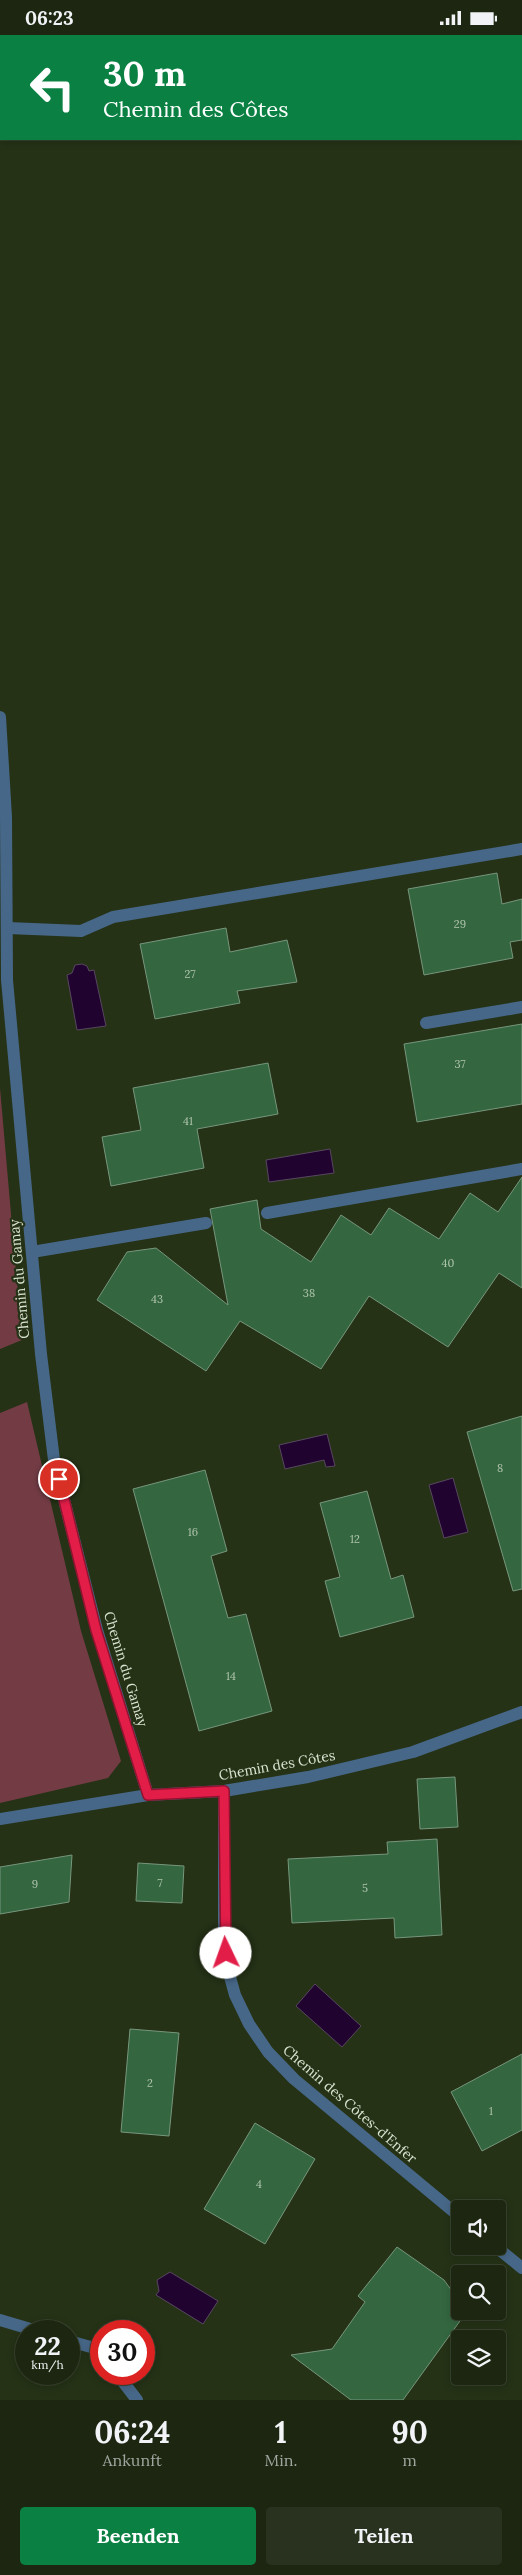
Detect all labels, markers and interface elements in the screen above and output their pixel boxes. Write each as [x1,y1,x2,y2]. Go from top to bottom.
text: 06:23 [25,6,74,30]
text: 30 m [103,51,186,96]
icon: left [20,55,85,120]
text: Chemin des Côtes [103,95,288,123]
house number: 29 [454,917,466,931]
house number: 27 [185,967,195,981]
house number: 37 [455,1057,465,1071]
house number: 41 [183,1114,193,1128]
street label: Chemin du Gamay [5,1218,33,1339]
house number: 40 [442,1256,455,1270]
house number: 38 [303,1286,315,1300]
house number: 43 [151,1292,163,1306]
pin [38,1458,80,1500]
house number: 8 [497,1461,503,1475]
icon: arrive [45,1465,73,1493]
house number: 16 [188,1525,198,1539]
house number: 12 [350,1532,360,1546]
street label: Chemin du Gamay [100,1609,152,1729]
house number: 14 [226,1669,236,1683]
street label: Chemin des Côtes [217,1746,337,1784]
house number: 7 [157,1876,163,1890]
house number: 9 [32,1877,38,1891]
house number: 5 [362,1881,368,1895]
position arrow [199,1926,251,1978]
street label: Chemin des Côtes-d'Enfer [279,2041,421,2167]
house number: 2 [147,2076,153,2090]
house number: 1 [489,2104,493,2118]
house number: 4 [256,2177,262,2191]
map controls [451,2200,506,2385]
button: sound [451,2200,506,2255]
button: search [451,2265,506,2320]
speed limit sign: 30 [90,2320,155,2385]
text: 22 [34,2330,61,2362]
button: layers [451,2330,506,2385]
text: km/h [31,2357,64,2372]
text: 06:24 [94,2413,170,2451]
text: 1 [275,2413,287,2451]
text: 90 [391,2413,428,2451]
text: Ankunft [103,2450,162,2470]
text: Min. [264,2450,297,2470]
text: m [402,2450,417,2470]
button: Beenden [20,2507,256,2565]
button: Teilen [266,2507,502,2565]

